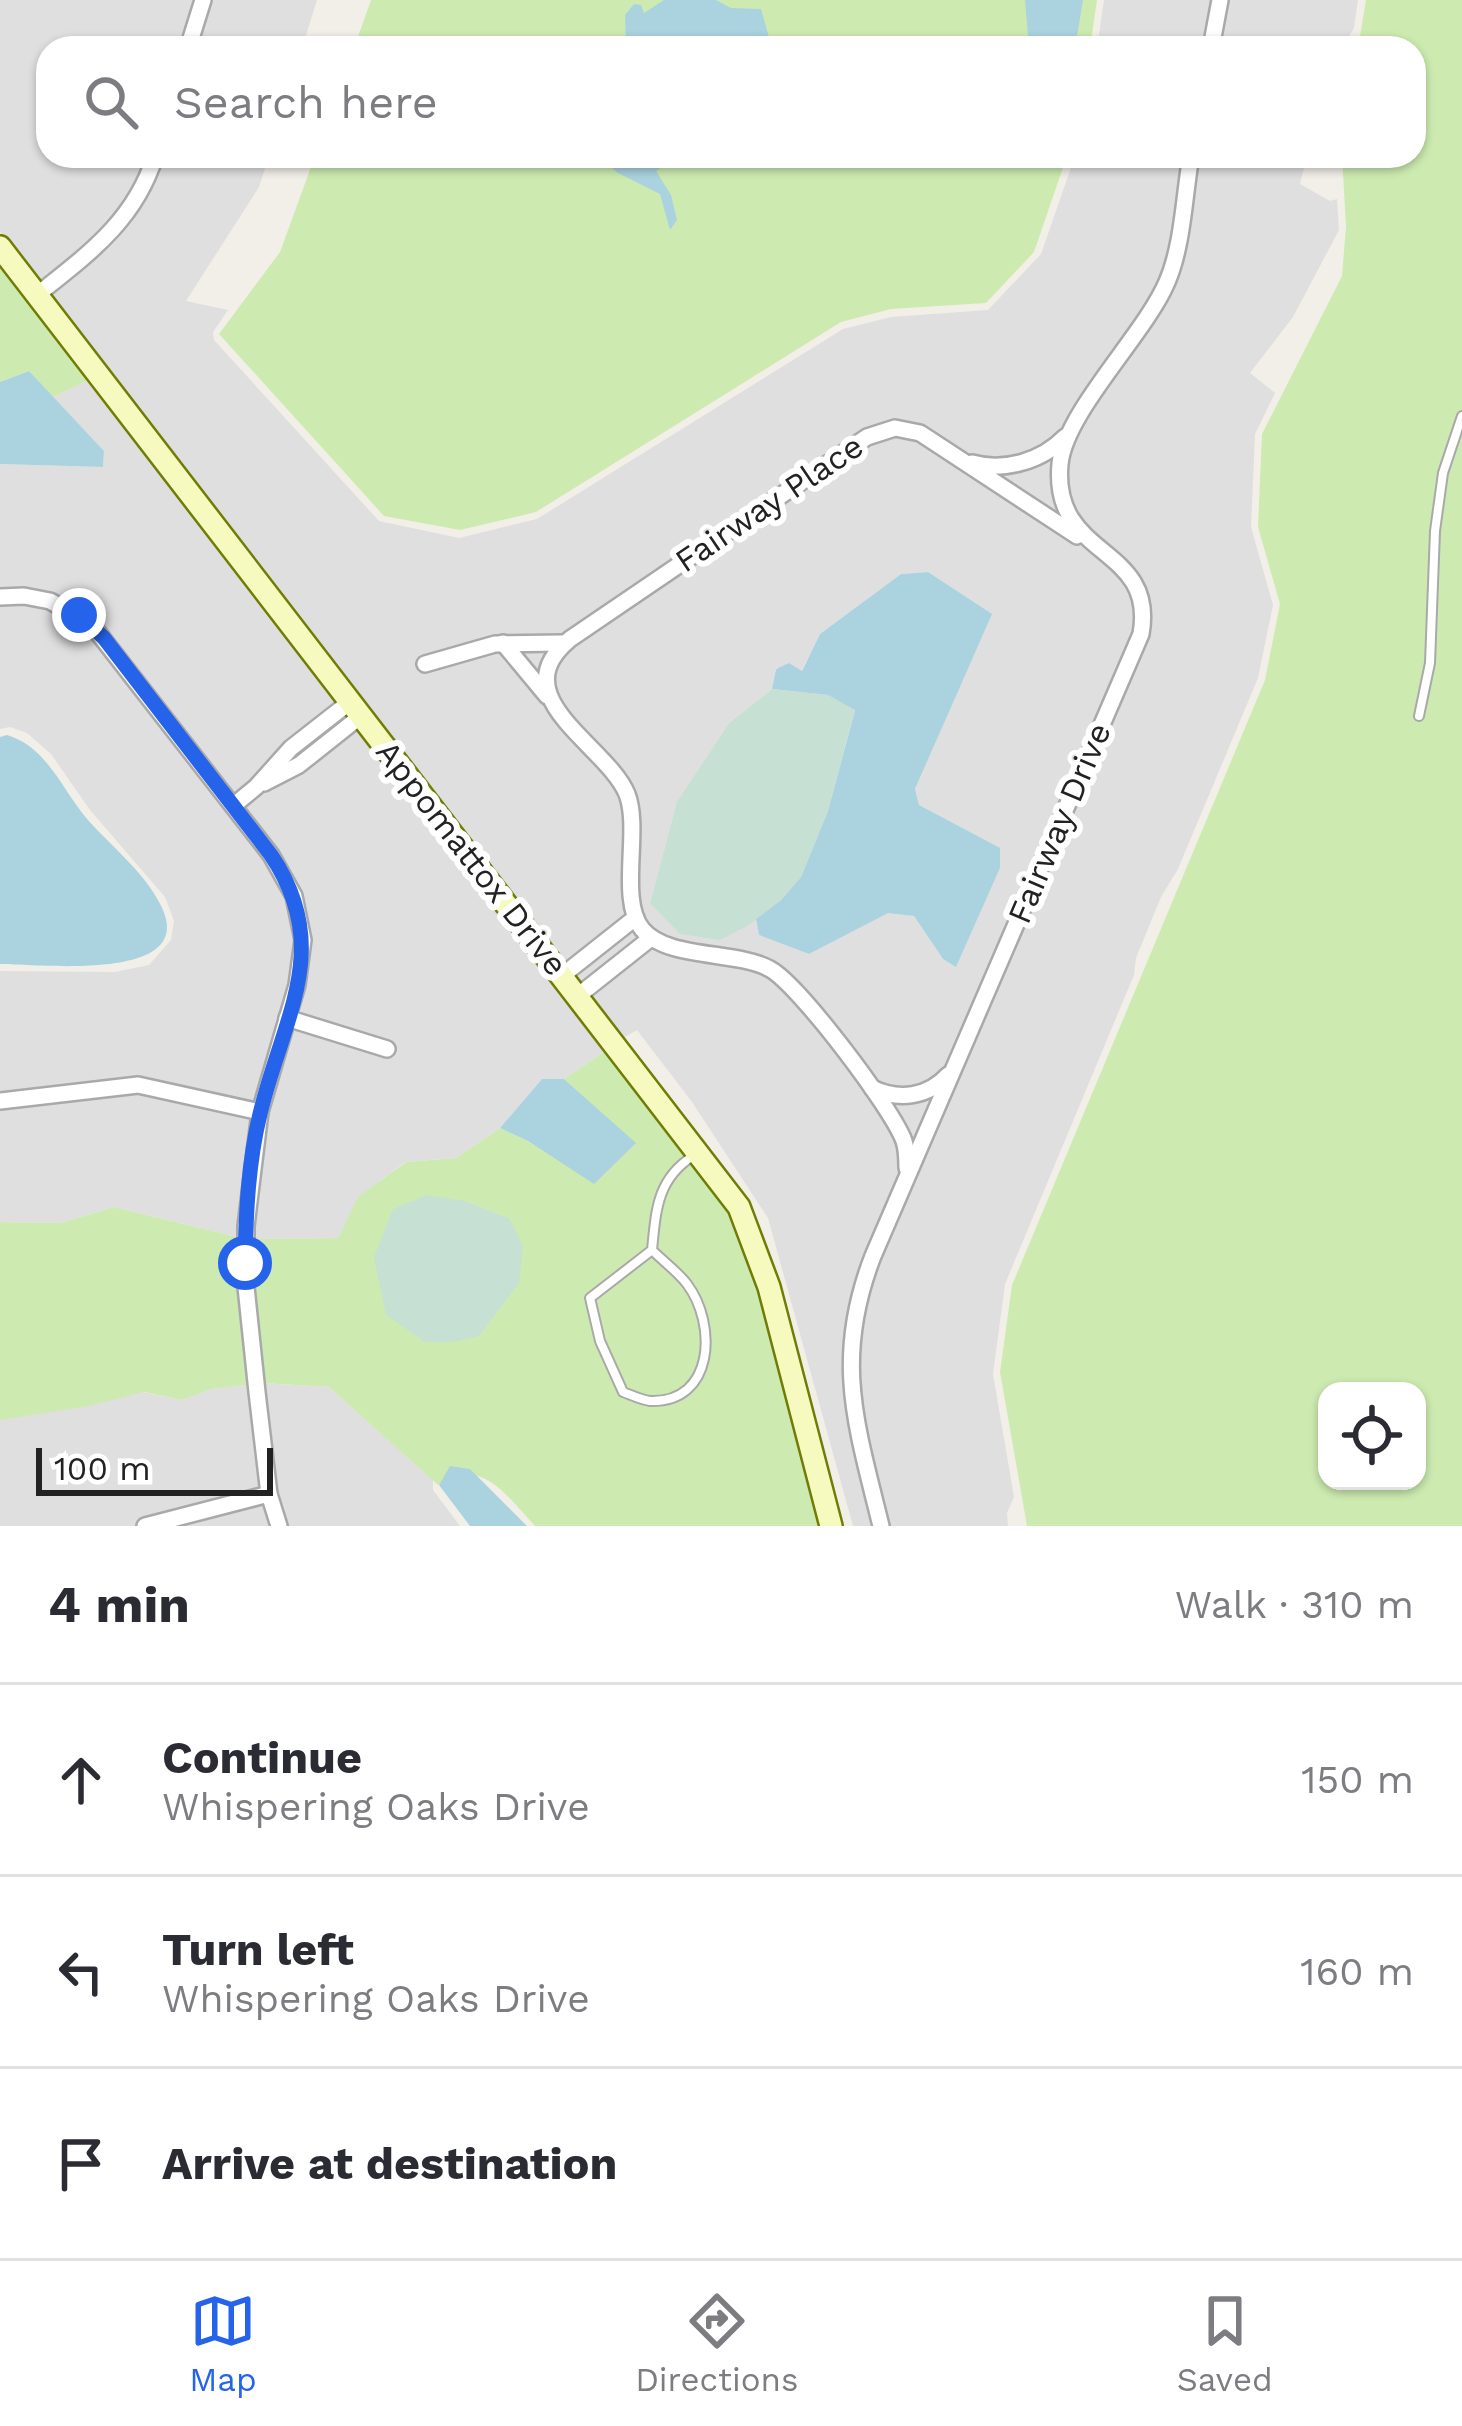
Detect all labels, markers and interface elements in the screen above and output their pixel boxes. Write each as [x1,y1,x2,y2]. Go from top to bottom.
search box [36,36,1426,168]
icon: search [78,69,144,135]
text: Search here [174,76,438,129]
street label: Fairway Place [668,426,870,580]
route end [52,588,106,642]
street label: Fairway Drive [999,717,1119,929]
street label: Appomattox Drive [368,733,576,983]
route start [218,1236,272,1290]
map controls [1318,1382,1426,1490]
button: locate [1318,1382,1426,1490]
scale bar [36,1442,273,1495]
text: 100 m [54,1449,151,1488]
text: 4 min [48,1575,190,1634]
text: Walk · 310 m [1175,1582,1414,1627]
text: Continue [162,1731,362,1784]
icon: ahead [48,1747,114,1813]
text: 150 m [1301,1757,1414,1802]
text: Whispering Oaks Drive [162,1784,590,1829]
text: Turn left [162,1923,354,1976]
icon: left [48,1939,114,2005]
text: 160 m [1300,1949,1414,1994]
text: Whispering Oaks Drive [162,1976,590,2021]
icon: arrive [48,2131,114,2197]
text: Arrive at destination [162,2137,617,2190]
tab: Map [189,2288,257,2399]
tab: Directions [635,2288,798,2399]
tab: Saved [1177,2288,1273,2399]

